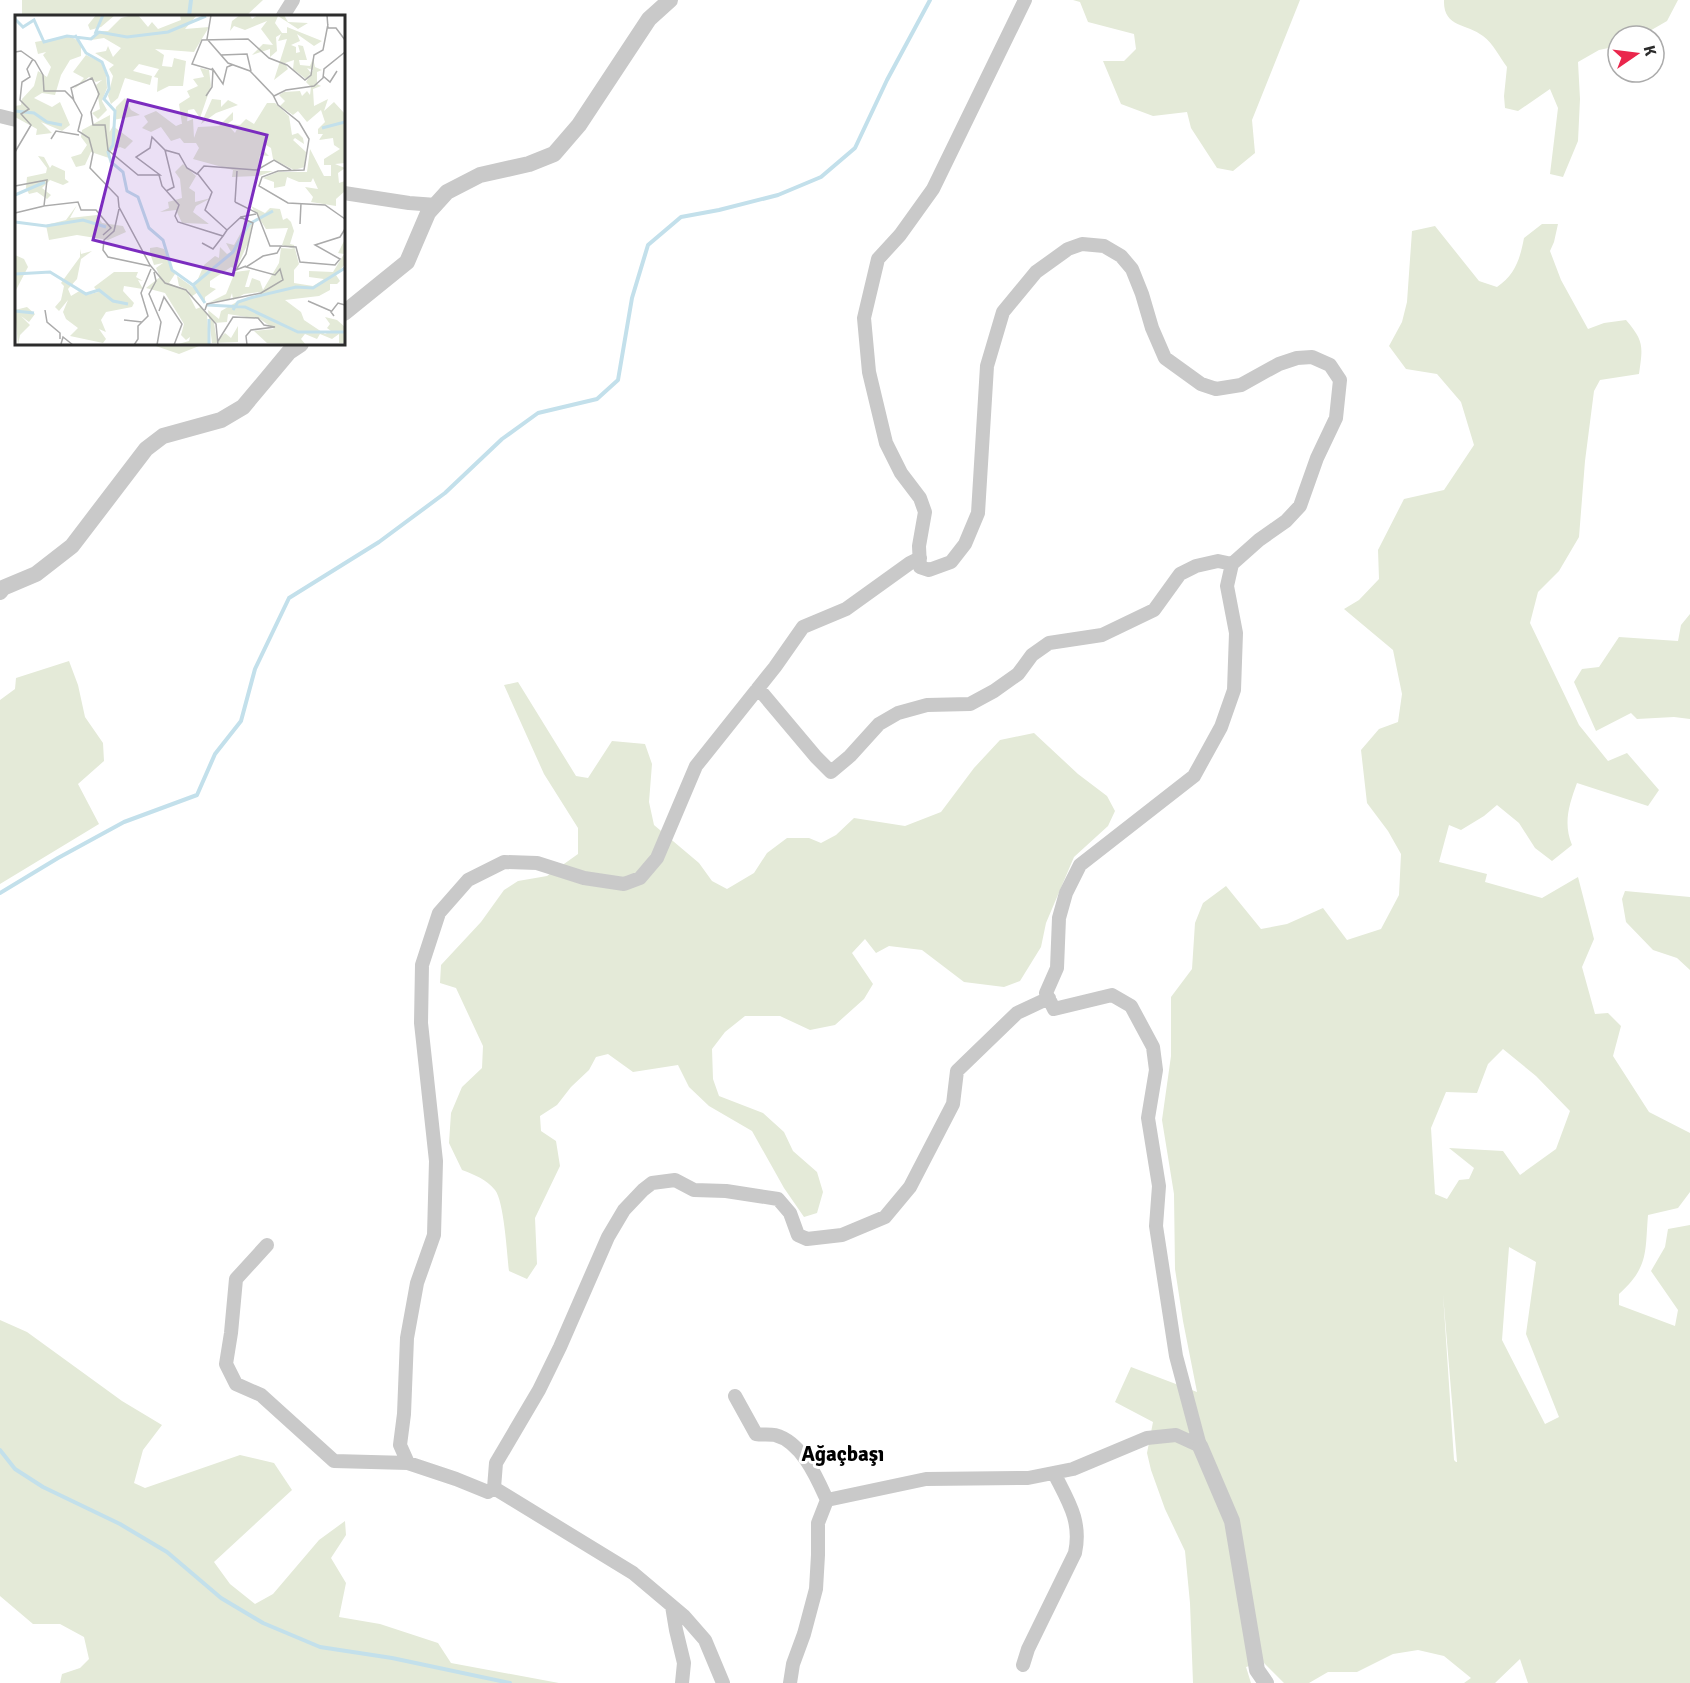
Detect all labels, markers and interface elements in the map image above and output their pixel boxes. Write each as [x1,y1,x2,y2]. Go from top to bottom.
inset map [15,15,345,345]
north arrow [1606,24,1666,84]
text: K [1639,43,1661,58]
district label: Ağaçbaşı [802,1441,884,1467]

